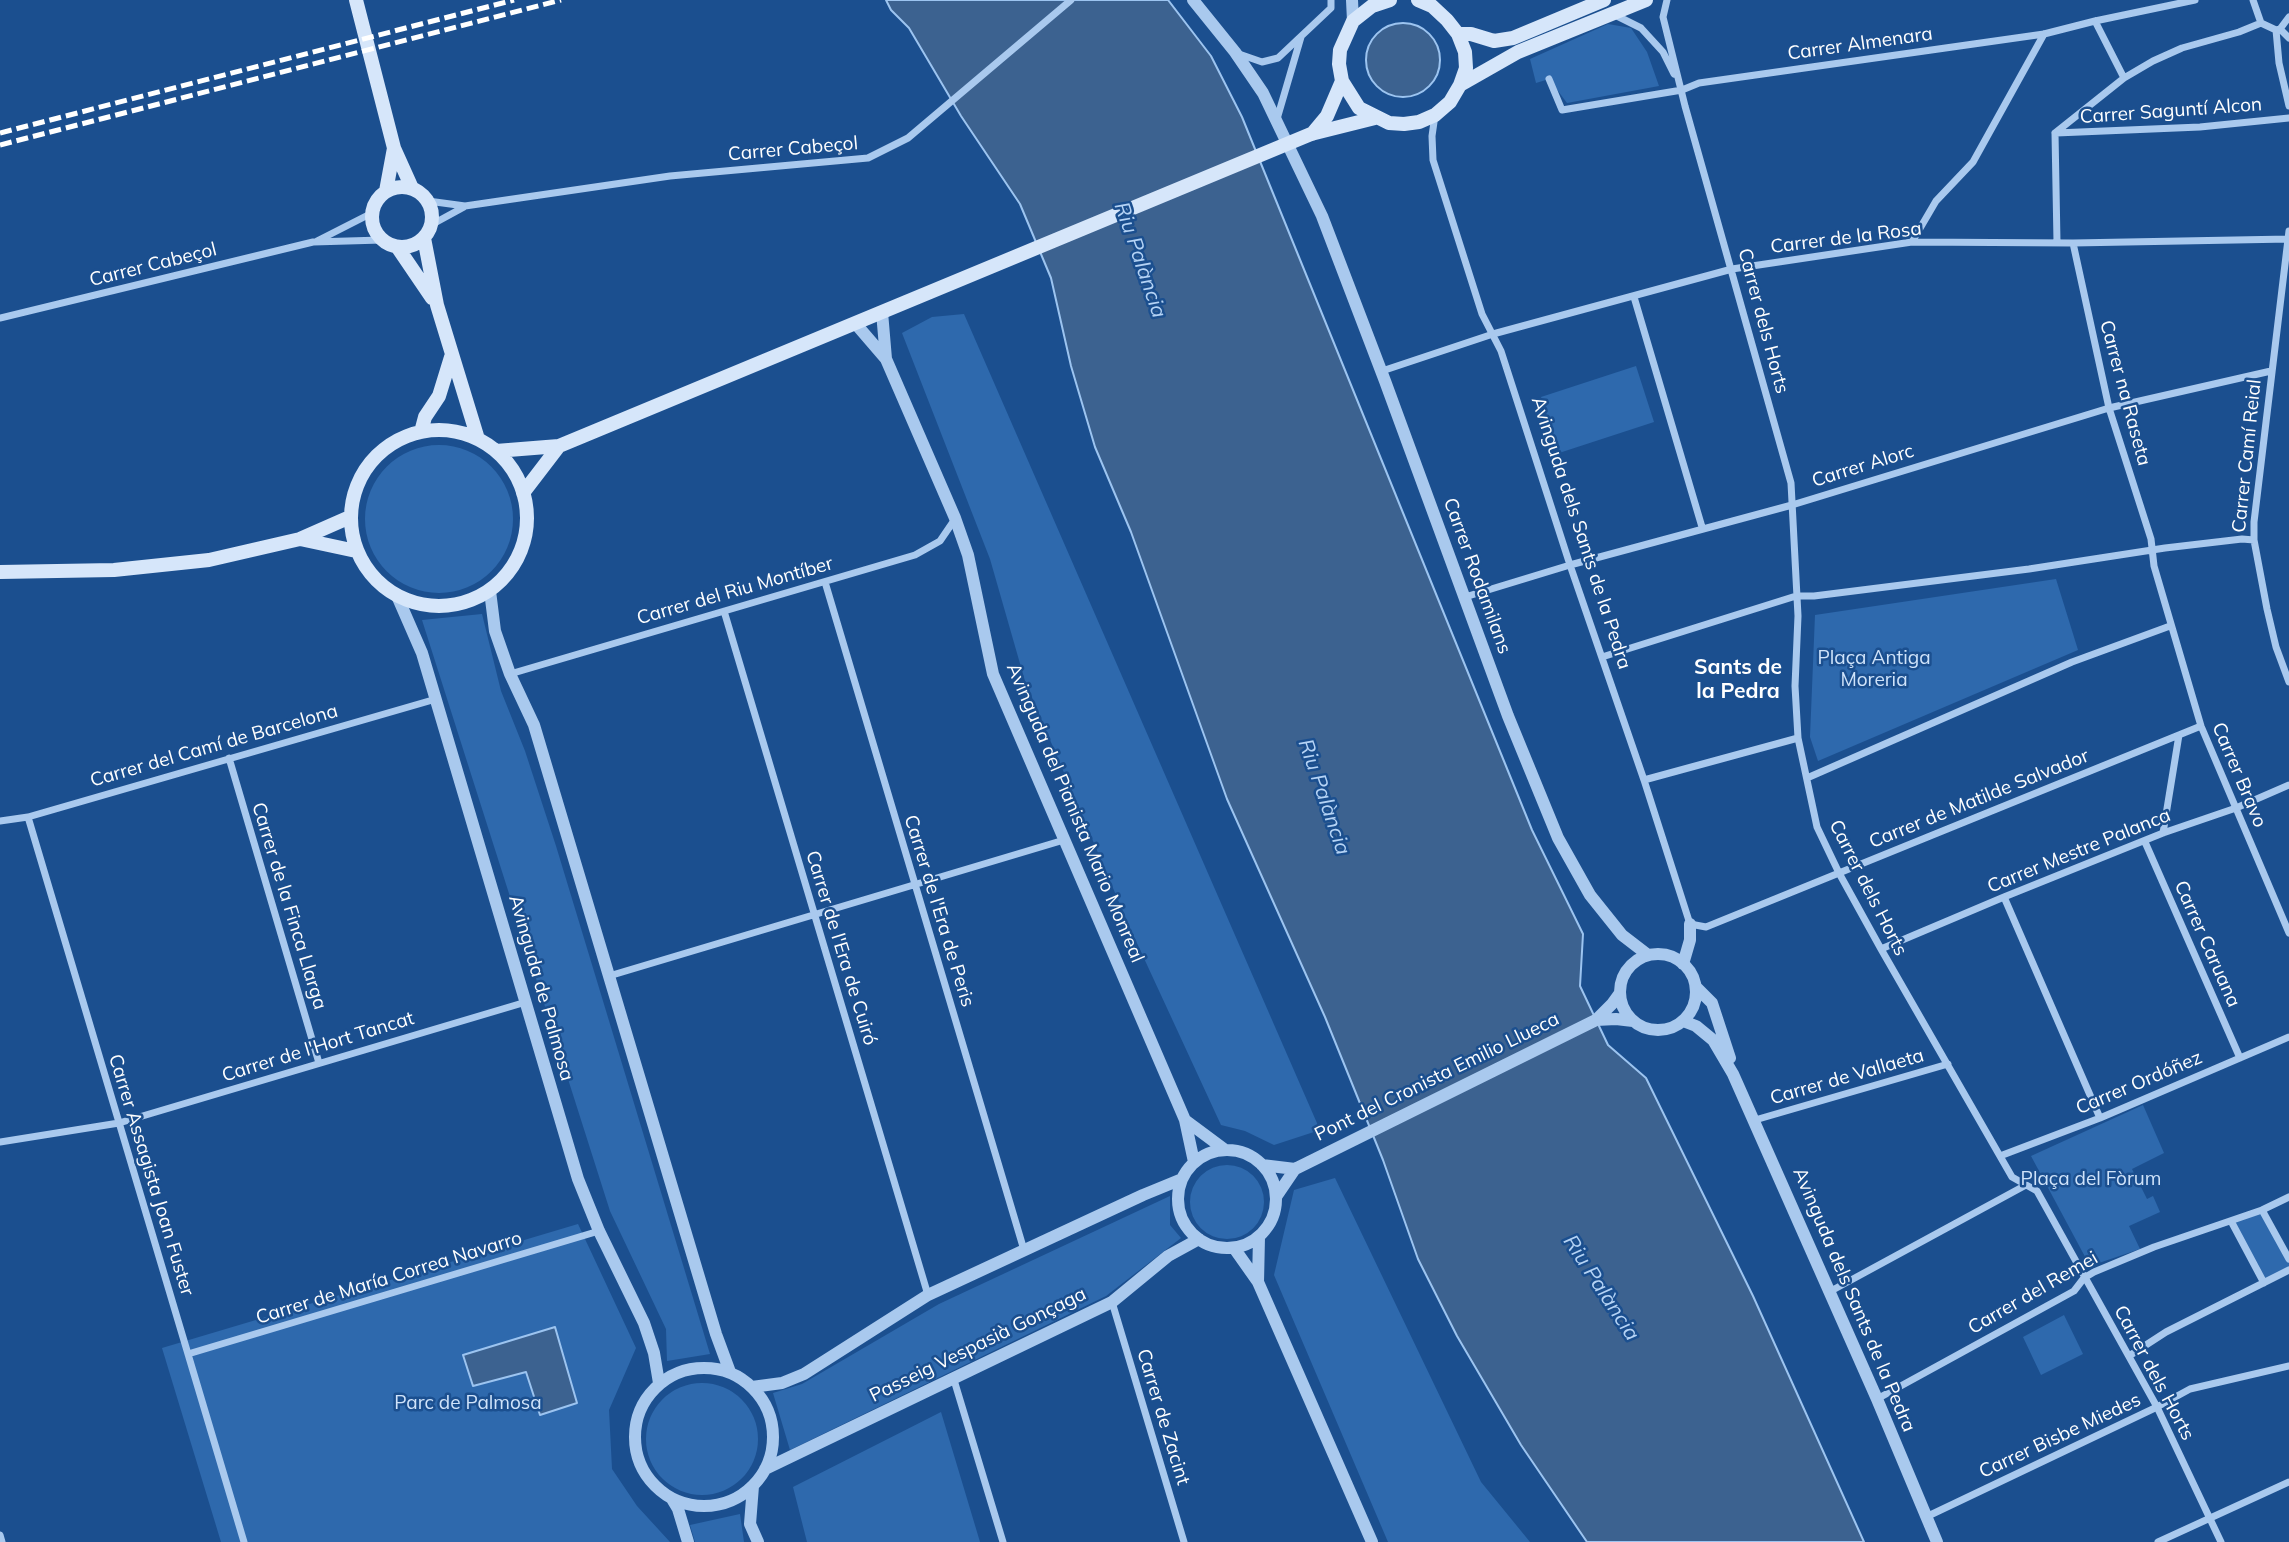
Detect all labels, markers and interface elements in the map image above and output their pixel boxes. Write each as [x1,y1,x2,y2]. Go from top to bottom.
street label: Carrer Almenara [1786,23,1934,65]
street label: Carrer Saguntí Alcon [2079,93,2263,129]
street label: Carrer Cabeçol [727,132,859,166]
water label: Riu Palància [1108,199,1172,321]
street label: Carrer de la Rosa [1769,217,1923,259]
street label: Carrer Cabeçol [87,238,219,292]
street label: Carrer dels Horts [1733,246,1793,396]
street label: Carrer na Raseta [2095,318,2155,468]
street label: Carrer Camí Reial [2228,378,2266,534]
street label: Avinguda dels Sants de la Pedra [1526,394,1636,672]
street label: Carrer Alorc [1809,440,1917,492]
street label: Carrer Rodamilans [1438,495,1516,657]
street label: Carrer del Riu Montíber [634,552,836,630]
park label: Plaça Antiga Moreria [1817,647,1931,691]
district label: Sants de la Pedra [1694,655,1782,705]
street label: Avinguda del Pianista Mario Monreal [1001,660,1149,966]
street label: Carrer del Camí de Barcelona [87,700,341,792]
street label: Carrer Bravo [2207,719,2271,831]
water label: Riu Palància [1292,736,1356,858]
street label: Carrer de Matilde Salvador [1866,744,2092,854]
street label: Carrer de la Finca Llarga [247,800,331,1012]
street label: Carrer Mestre Palanca [1984,804,2174,898]
street label: Carrer de l'Era de Peris [899,812,979,1010]
street label: Carrer dels Horts [1824,816,1912,960]
street label: Carrer de l'Era de Cuiró [801,848,881,1048]
street label: Carrer Caruana [2169,877,2245,1011]
street label: Avinguda de Palmosa [504,892,578,1084]
street label: Carrer de l'Hort Tancat [219,1007,417,1087]
street label: Pont del Cronista Emilio Llueca [1311,1008,1563,1146]
street label: Carrer de Vallaeta [1767,1044,1927,1110]
street label: Carrer Ordóñez [2072,1046,2206,1120]
street label: Carrer Assagista Joan Fuster [103,1051,199,1299]
street label: Avinguda dels Sants de la Pedra [1788,1164,1920,1436]
park label: Plaça del Fòrum [2021,1168,2161,1190]
street label: Carrer de María Correa Navarro [253,1227,525,1329]
water label: Riu Palància [1558,1230,1644,1346]
street label: Carrer del Remei [1964,1247,2102,1339]
street label: Passeig Vespasià Gonçaga [866,1283,1090,1407]
street label: Carrer dels Horts [2109,1302,2199,1444]
street label: Carrer de Zacint [1132,1346,1194,1488]
street label: Carrer Bisbe Miedes [1976,1389,2144,1483]
park label: Parc de Palmosa [394,1392,542,1414]

